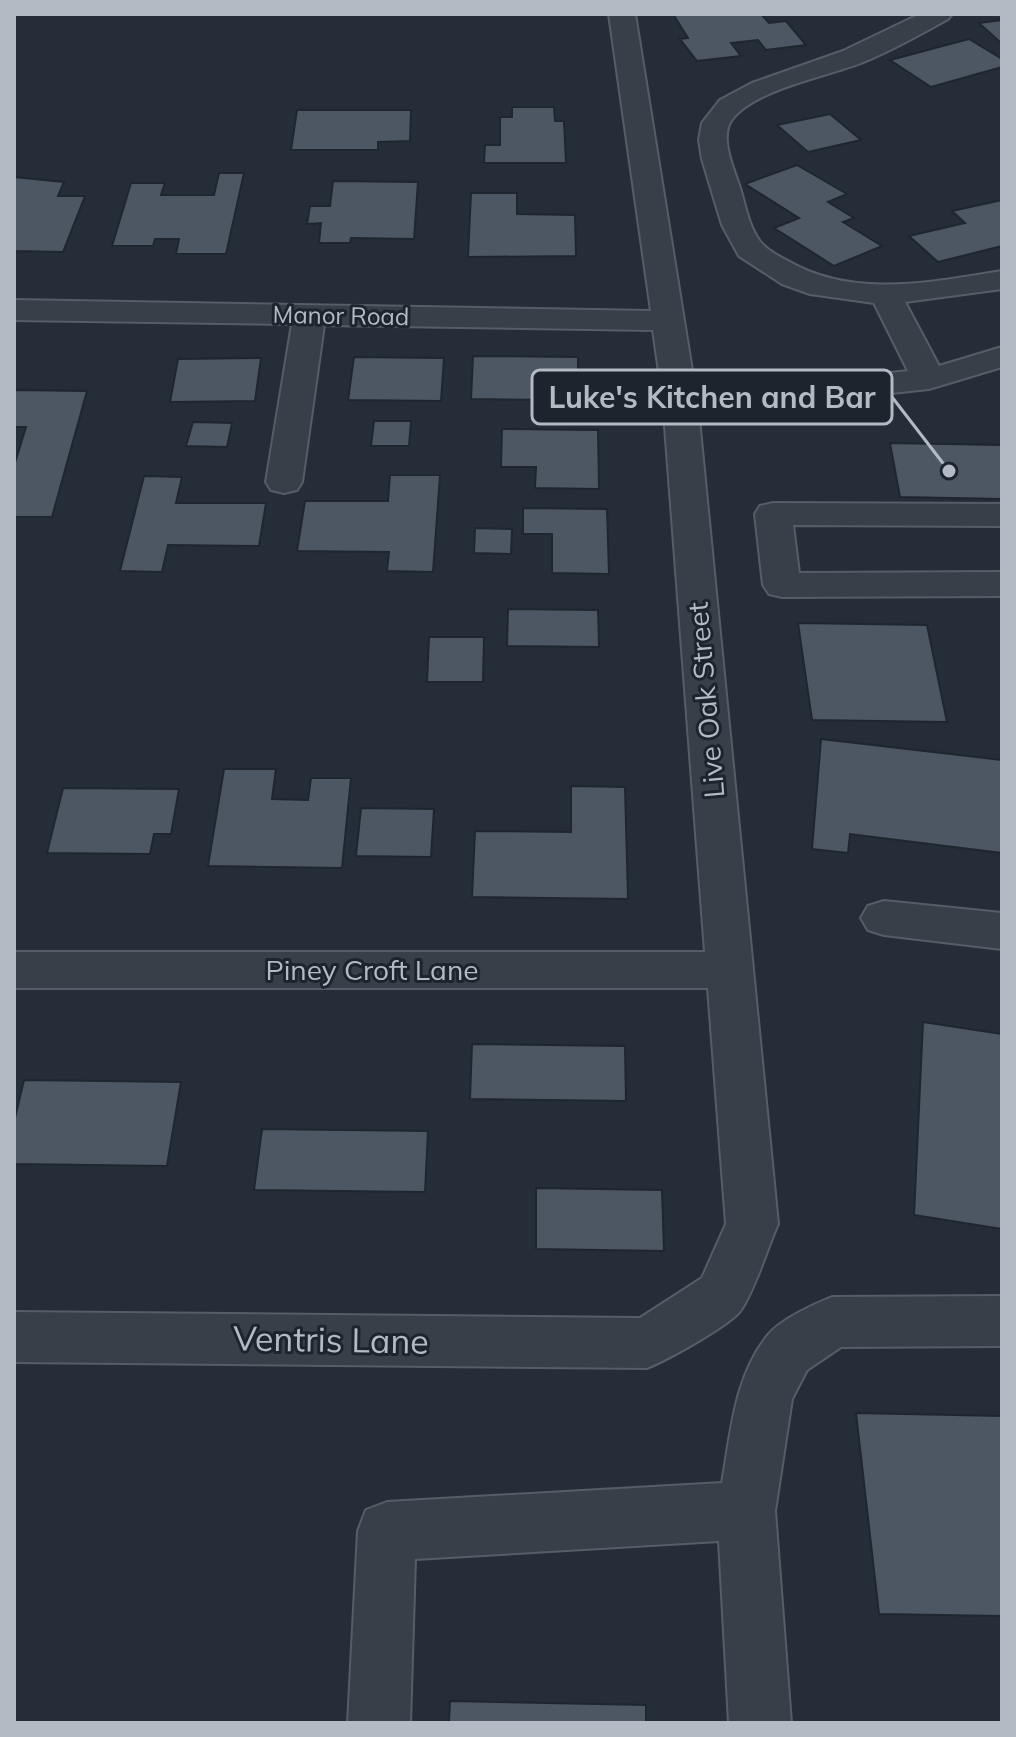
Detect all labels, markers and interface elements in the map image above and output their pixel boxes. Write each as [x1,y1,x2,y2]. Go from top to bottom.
street label: Manor Road [272,299,410,331]
callout: Luke's Kitchen and Bar [532,370,892,424]
text: Luke's Kitchen and Bar [548,378,876,416]
street label: Live Oak Street [679,600,732,800]
street label: Piney Croft Lane [265,952,479,987]
street label: Ventris Lane [233,1316,429,1363]

